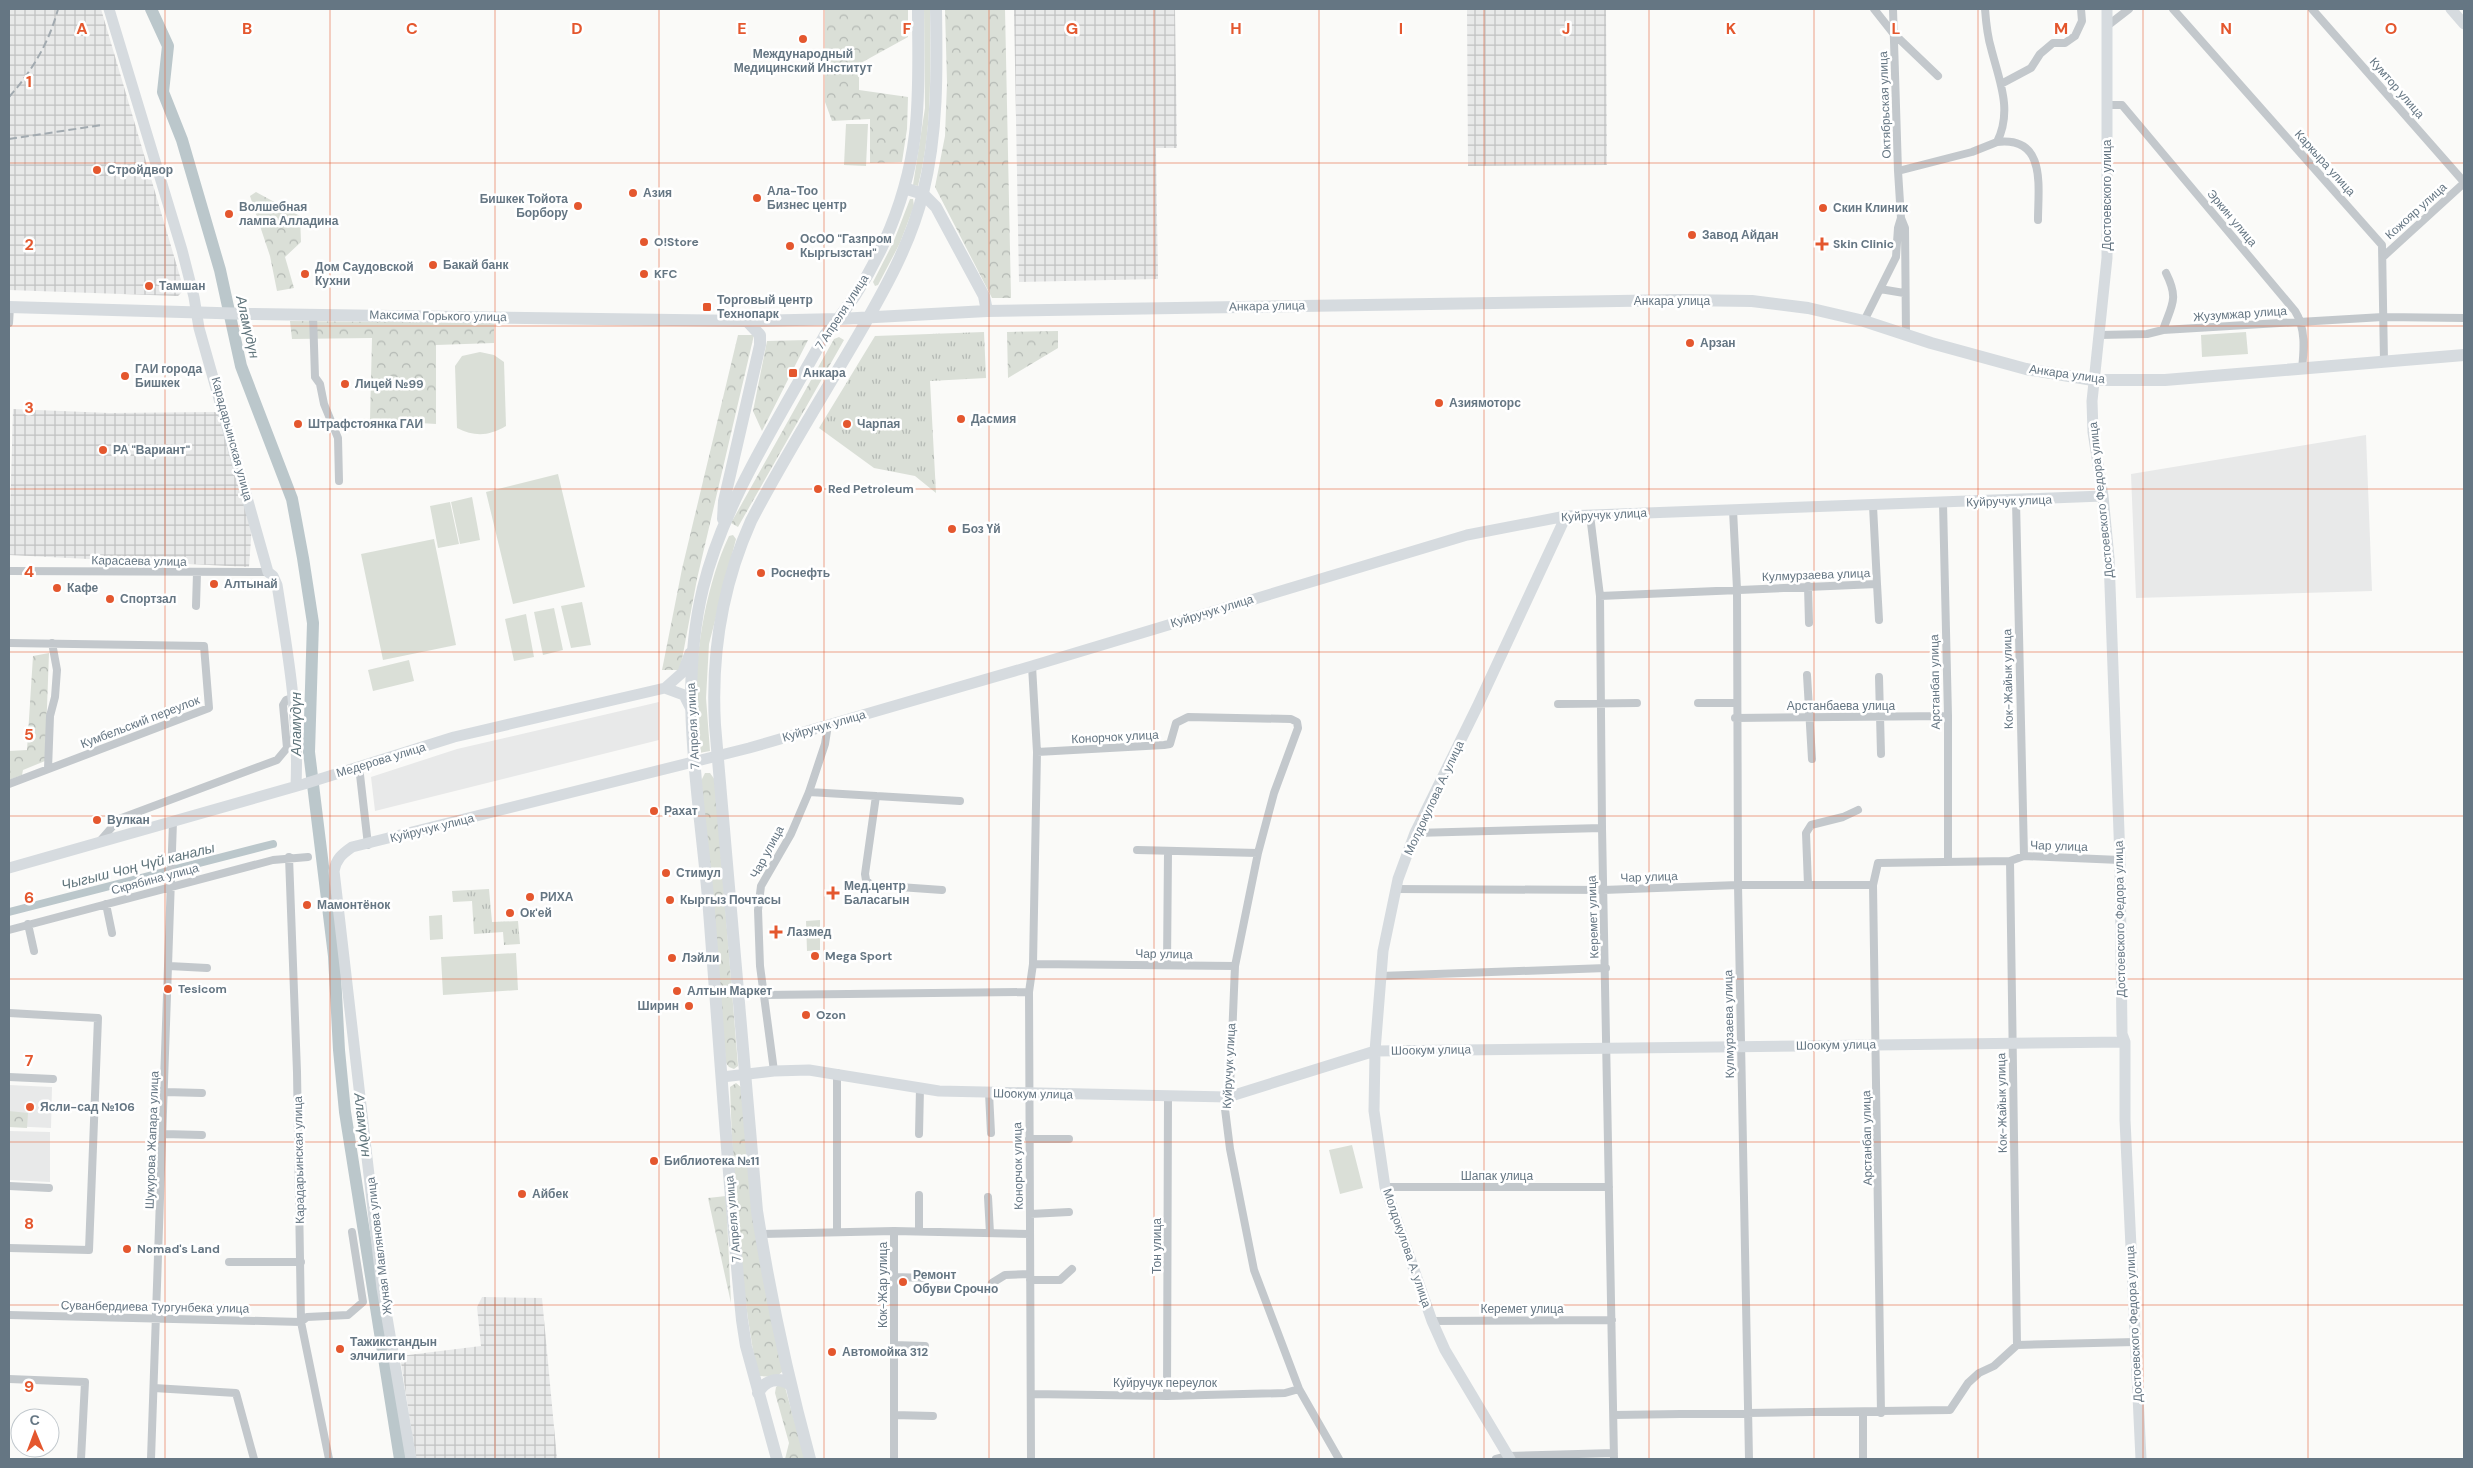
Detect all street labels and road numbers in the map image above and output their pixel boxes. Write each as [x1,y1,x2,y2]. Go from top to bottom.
street label: Октябрьская улица [1875,51,1895,159]
street label: Кумтор улица [2366,54,2428,122]
street label: Каркыра улица [2291,127,2359,200]
street label: Достоевского улица [2099,139,2115,250]
street label: Кожояр улица [2382,179,2450,243]
street label: Эркин улица [2203,186,2261,250]
street label: 7 Апреля улица [812,271,873,353]
street label: Анкара улица [1634,293,1710,309]
street label: Анкара улица [1229,297,1306,315]
street label: Жузумжар улица [2193,303,2288,325]
street label: Максима Горького улица [369,307,507,325]
street label: Анкара улица [2028,361,2106,387]
street label: Карадарьинская улица [208,375,256,503]
street label: Достоевского Федора улица [2085,421,2117,579]
street label: Куйручук улица [1966,491,2053,510]
street label: Куйручук улица [1561,505,1648,525]
street label: Карасаева улица [91,552,187,570]
street label: Кулмурзаева улица [1762,565,1871,585]
street label: Куйручук улица [1169,591,1256,631]
street label: Кок-Жайык улица [1999,629,2017,729]
street label: Арстанбап улица [1926,634,1944,730]
street label: 7 Апреля улица [683,682,703,770]
street label: Кумбельский переулок [78,692,203,752]
street label: Арстанбаева улица [1787,698,1896,714]
street label: Куйручук улица [780,706,868,746]
street label: Конорчок улица [1071,727,1160,747]
street label: Молдокулова А. улица [1400,738,1468,858]
street label: Медерова улица [334,739,428,781]
street label: Куйручук улица [388,810,476,846]
street label: Чар улица [746,823,788,881]
street label: Чар улица [2030,837,2088,855]
street label: Достоевского Федора улица [2111,840,2129,997]
street label: Скрябина улица [109,860,201,898]
street label: Чар улица [1620,868,1678,886]
street label: Керемет улица [1584,875,1602,959]
street label: Чар улица [1135,945,1193,963]
street label: Кулмурзаева улица [1720,969,1738,1078]
street label: Куйручук улица [1219,1022,1239,1109]
street label: Шоокум улица [1796,1036,1876,1054]
street label: Шоокум улица [1391,1041,1471,1059]
street label: Кок-Жайык улица [1993,1053,2011,1153]
street label: Шукурова Жапара улица [142,1070,162,1209]
street label: Шоокум улица [993,1085,1073,1103]
street label: Арстанбап улица [1858,1090,1876,1186]
street label: Карадарьинская улица [290,1096,308,1224]
street label: Конорчок улица [1009,1122,1027,1210]
street label: Шапак улица [1461,1168,1533,1184]
street label: 7 Апреля улица [721,1175,745,1263]
street label: Жуная Мавлянова улица [363,1176,395,1316]
street label: Молдокулова А. улица [1379,1186,1435,1310]
street label: Тон улица [1149,1218,1165,1274]
street label: Кок-Жар улица [875,1242,891,1328]
street label: Достоевского Федора улица [2122,1245,2146,1403]
street label: Суванбердиева Тургунбека улица [61,1297,250,1317]
street label: Керемет улица [1480,1301,1564,1317]
street label: Куйручук переулок [1113,1375,1218,1391]

